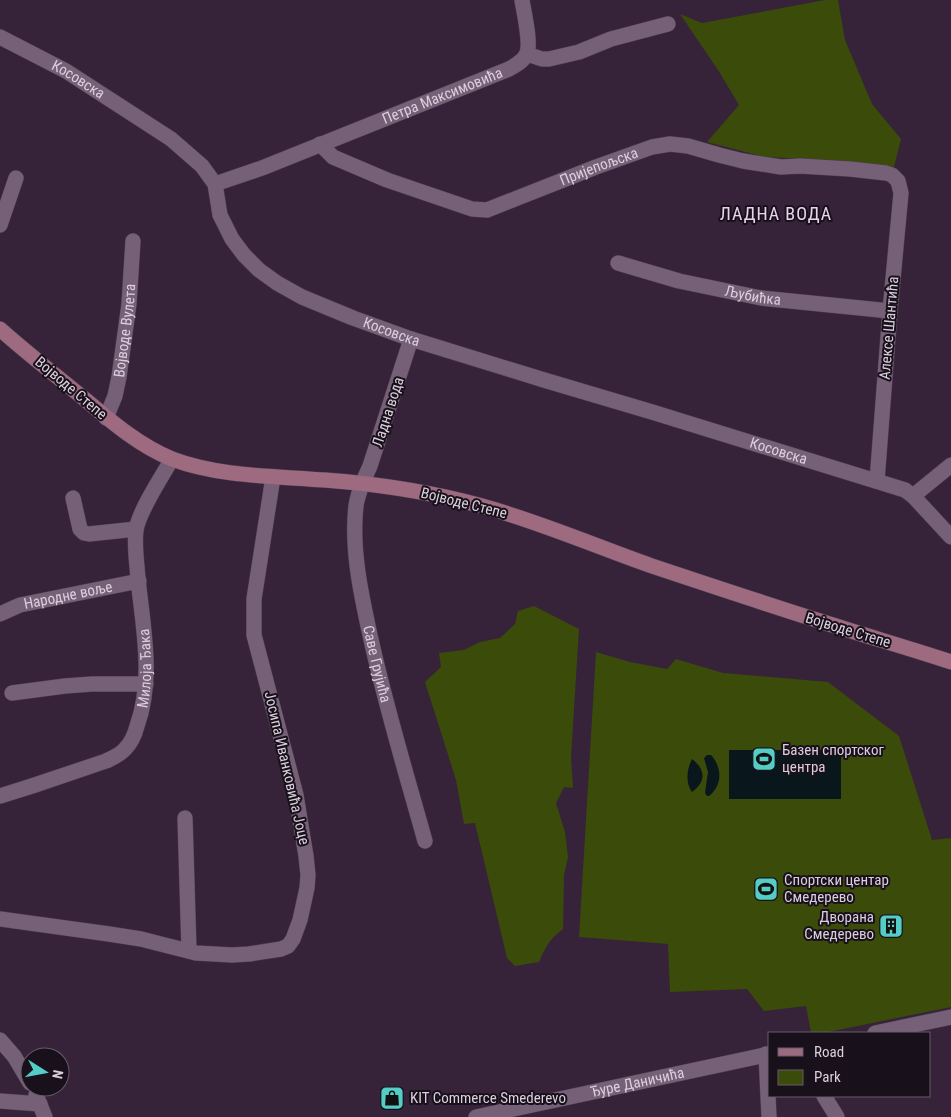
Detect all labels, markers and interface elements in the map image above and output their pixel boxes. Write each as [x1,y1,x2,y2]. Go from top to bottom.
street label: Косовска [49,56,108,103]
street label: Петра Максимовића [380,64,505,128]
street label: Пријепољска [557,144,640,189]
district label: ЛАДНА ВОДА [720,203,832,224]
street label: Алексе Шантића [876,276,902,380]
street label: Љубићка [723,282,782,309]
street label: Војводе Вулета [110,283,139,379]
street label: Косовска [361,313,422,350]
street label: Војводе Степе [31,353,111,423]
street label: Ладна вода [368,375,408,449]
street label: Косовска [748,434,809,468]
street label: Војводе Степе [419,484,509,522]
street label: Народне воље [22,578,114,613]
street label: Војводе Степе [803,609,893,651]
street label: Саве Грујића [359,624,395,704]
street label: Милоја Ђака [133,628,155,709]
street label: Јосипа Иванковића Јоце [261,690,313,846]
place label: Базен спортског центра [782,741,884,776]
sports icon: Базен спортског центра [751,746,777,772]
place label: Спортски центар Смедерево [784,871,889,906]
sports icon: Спортски центар Смедерево [753,876,779,902]
place label: Дворана Смедерево [804,908,874,943]
building icon: Дворана Смедерево [878,913,904,939]
legend [768,1032,931,1097]
text: Road [814,1043,844,1061]
north arrow [20,1047,70,1097]
street label: Ђуре Даничића [589,1064,686,1101]
text: Park [814,1068,841,1086]
text: N [49,1069,66,1080]
shop icon: KIT Commerce Smederevo [379,1085,405,1111]
place label: KIT Commerce Smederevo [410,1089,566,1107]

